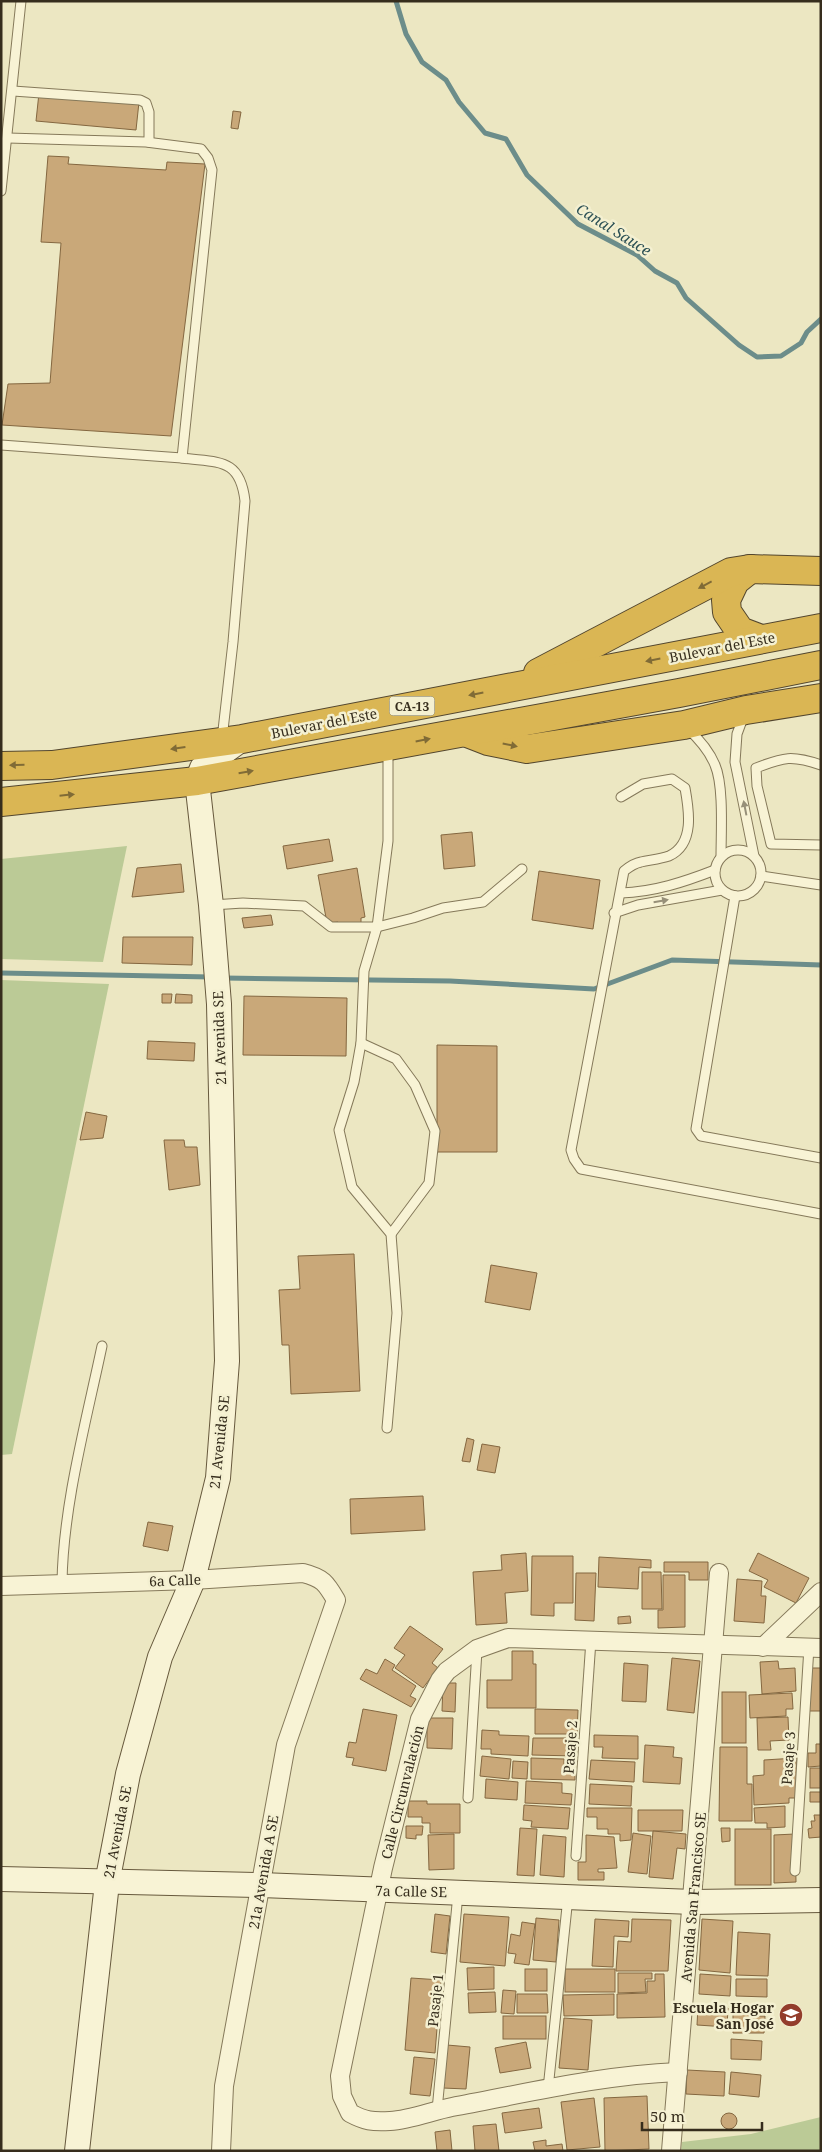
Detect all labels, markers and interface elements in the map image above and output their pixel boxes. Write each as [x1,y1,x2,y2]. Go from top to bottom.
water label: Canal Sauce [573,198,656,260]
one-way arrow [698,581,712,589]
street label: Bulevar del Este [667,627,777,667]
one-way arrow [645,656,660,664]
one-way arrow [468,690,483,698]
road number: CA-13 [390,696,434,716]
street label: Bulevar del Este [269,703,379,743]
one-way arrow [415,735,431,743]
one-way arrow [503,741,518,749]
one-way arrow [170,744,186,752]
one-way arrow [9,761,25,769]
one-way arrow [238,768,253,776]
one-way arrow [59,791,75,799]
one-way arrow [740,800,748,816]
one-way arrow [654,897,670,905]
street label: 21 Avenida SE [208,990,230,1085]
street label: 21 Avenida SE [205,1394,233,1490]
street label: 6a Calle [149,1570,201,1590]
street label: Pasaje 2 [559,1720,581,1774]
street label: Calle Circunvalación [376,1723,428,1861]
street label: Pasaje 3 [777,1730,799,1785]
street label: 21 Avenida SE [99,1784,135,1880]
street label: Avenida San Francisco SE [676,1811,710,1983]
street label: 21a Avenida A SE [244,1813,282,1930]
street label: 7a Calle SE [375,1881,447,1901]
street label: Pasaje 1 [423,1972,447,2028]
place label: Escuela Hogar San José [673,1998,775,2033]
school or university icon: Escuela Hogar San José [778,2002,804,2028]
scale bar [642,2100,762,2132]
text: 50 m [650,2106,685,2126]

